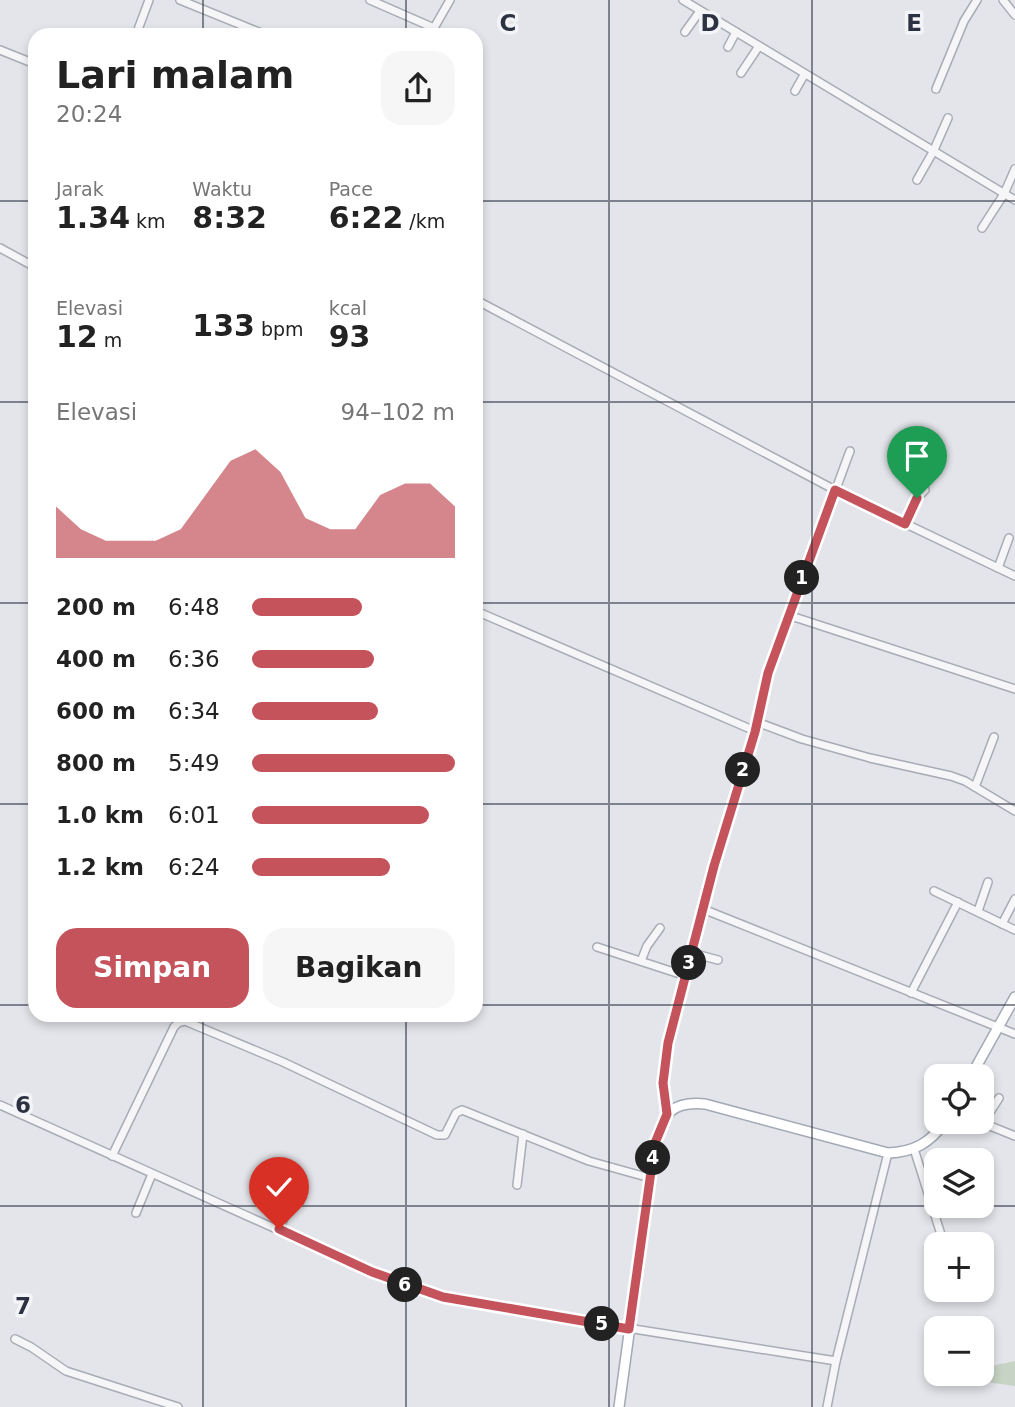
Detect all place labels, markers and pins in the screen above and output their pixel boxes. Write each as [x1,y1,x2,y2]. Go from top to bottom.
pin [887,426,947,498]
pin: 1 [784,560,820,596]
pin: 2 [726,752,760,788]
pin: 3 [672,946,706,981]
pin: 4 [636,1140,670,1176]
pin [249,1157,309,1229]
pin: 6 [388,1268,422,1302]
pin: 5 [584,1306,620,1342]

